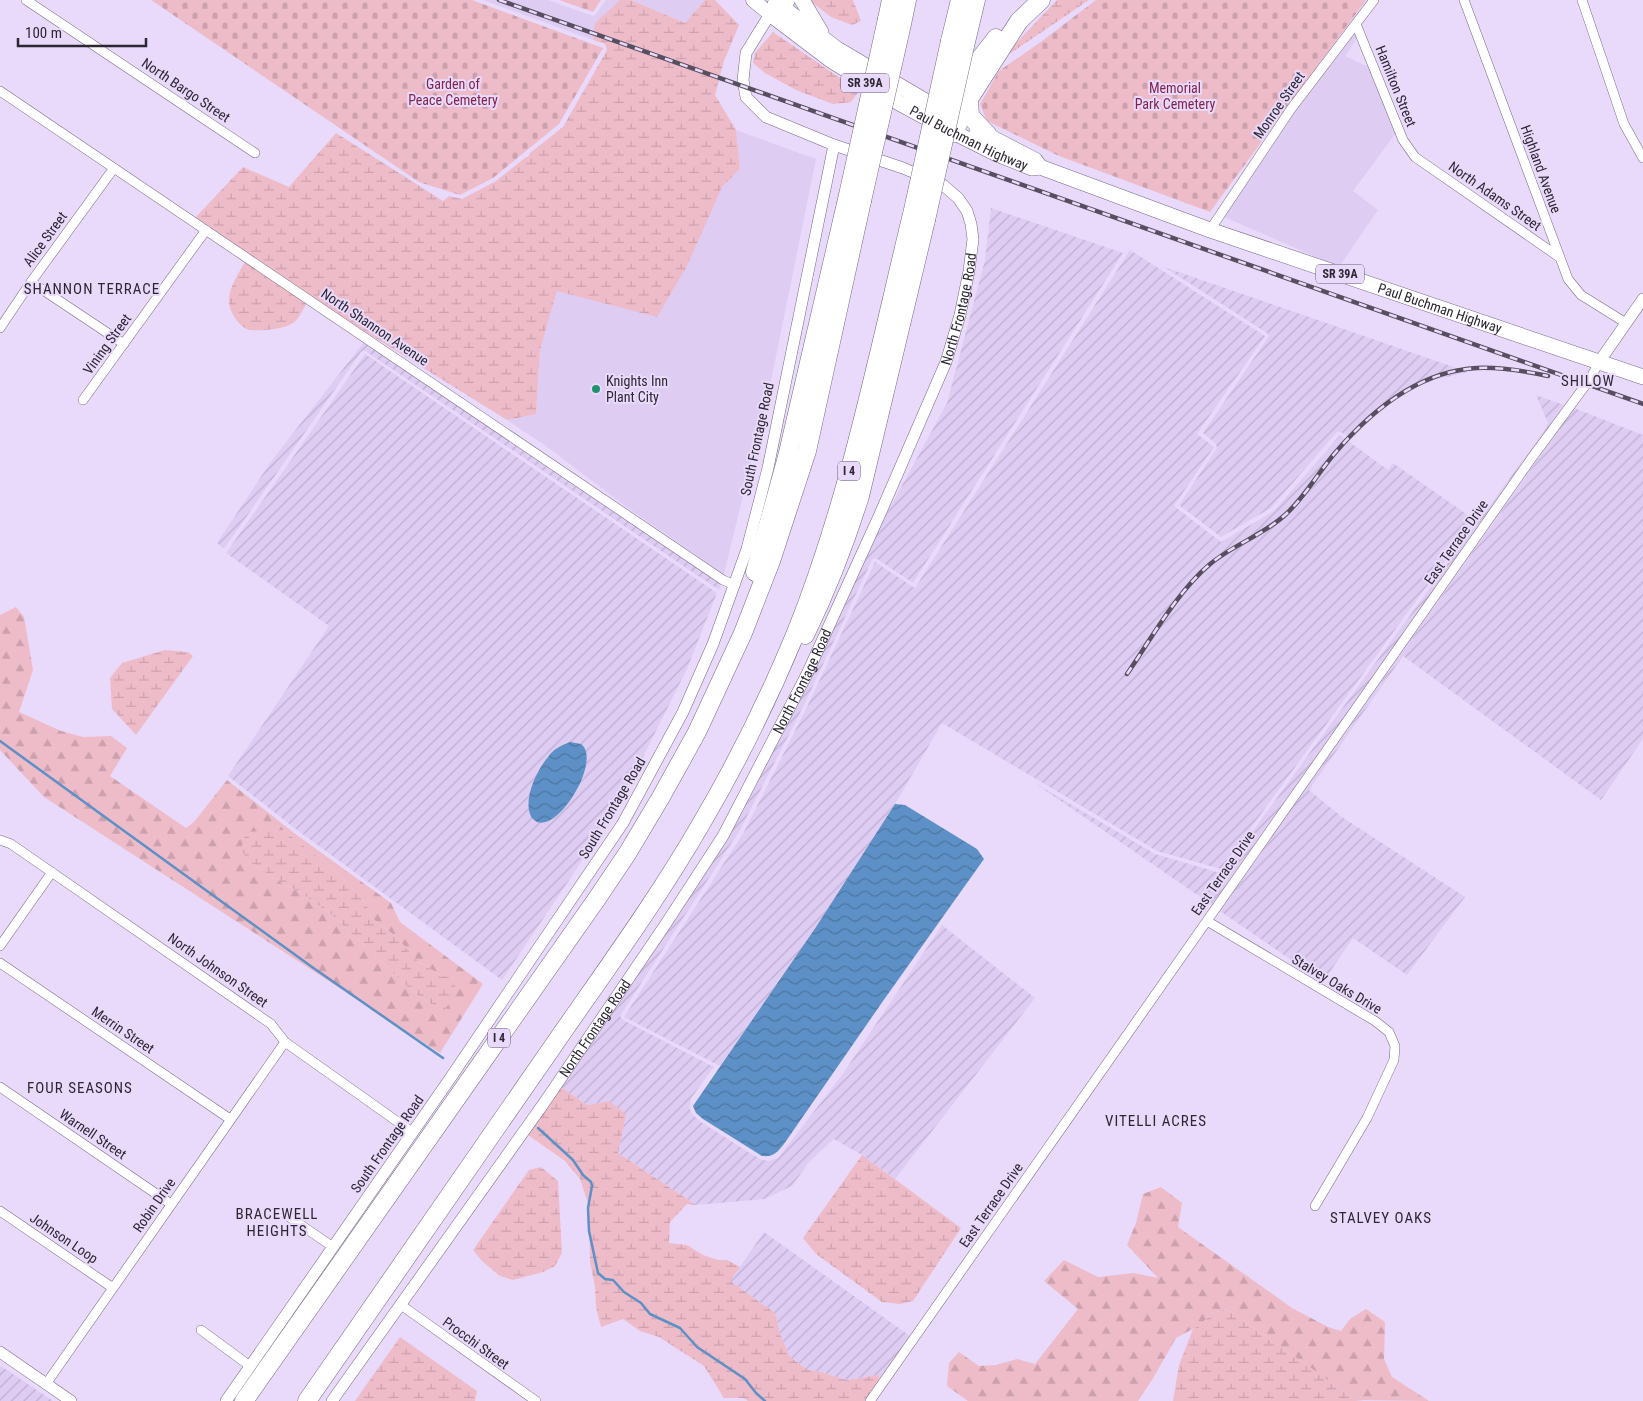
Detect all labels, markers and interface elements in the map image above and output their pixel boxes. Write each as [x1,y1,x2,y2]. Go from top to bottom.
scale bar [18,15,145,47]
text: 100 m [25,24,62,42]
street label: Hamilton Street [1372,43,1420,129]
street label: North Bargo Street [139,55,233,125]
street label: Monroe Street [1250,68,1308,142]
road number: SR 39A [841,74,889,92]
park label: Garden of Peace Cemetery [408,76,498,108]
park label: Memorial Park Cemetery [1135,80,1216,112]
street label: Paul Buchman Highway [907,102,1030,174]
street label: Highland Avenue [1518,123,1565,216]
street label: North Adams Street [1446,158,1544,234]
street label: Alice Street [20,209,70,269]
street label: North Frontage Road [938,252,979,367]
road number: SR 39A [1316,264,1364,284]
district label: SHANNON TERRACE [24,280,160,298]
street label: Paul Buchman Highway [1376,280,1504,337]
street label: North Shannon Avenue [318,285,432,369]
street label: Vining Street [80,311,134,377]
district label: SHILOW [1561,372,1615,390]
place label: Knights Inn Plant City [606,373,668,405]
street label: South Frontage Road [737,381,777,497]
marker: Knights Inn Plant City [590,383,602,395]
road number: I 4 [838,462,860,481]
street label: East Terrace Drive [1421,496,1491,587]
street label: North Frontage Road [770,626,834,736]
street label: South Frontage Road [575,754,649,862]
street label: East Terrace Drive [1188,827,1258,918]
street label: North Johnson Street [165,930,271,1010]
street label: Stalvey Oaks Drive [1289,951,1385,1017]
street label: North Frontage Road [556,976,634,1080]
street label: Merrin Street [89,1003,157,1057]
road number: I 4 [488,1028,510,1048]
district label: FOUR SEASONS [27,1079,133,1097]
street label: South Frontage Road [347,1092,427,1196]
street label: Warnell Street [57,1106,129,1162]
district label: VITELLI ACRES [1105,1112,1207,1130]
street label: East Terrace Drive [956,1159,1026,1250]
street label: Robin Drive [130,1174,179,1235]
district label: BRACEWELL HEIGHTS [236,1205,318,1240]
street label: Johnson Loop [27,1209,101,1267]
district label: STALVEY OAKS [1330,1209,1432,1227]
street label: Procchi Street [440,1314,512,1372]

